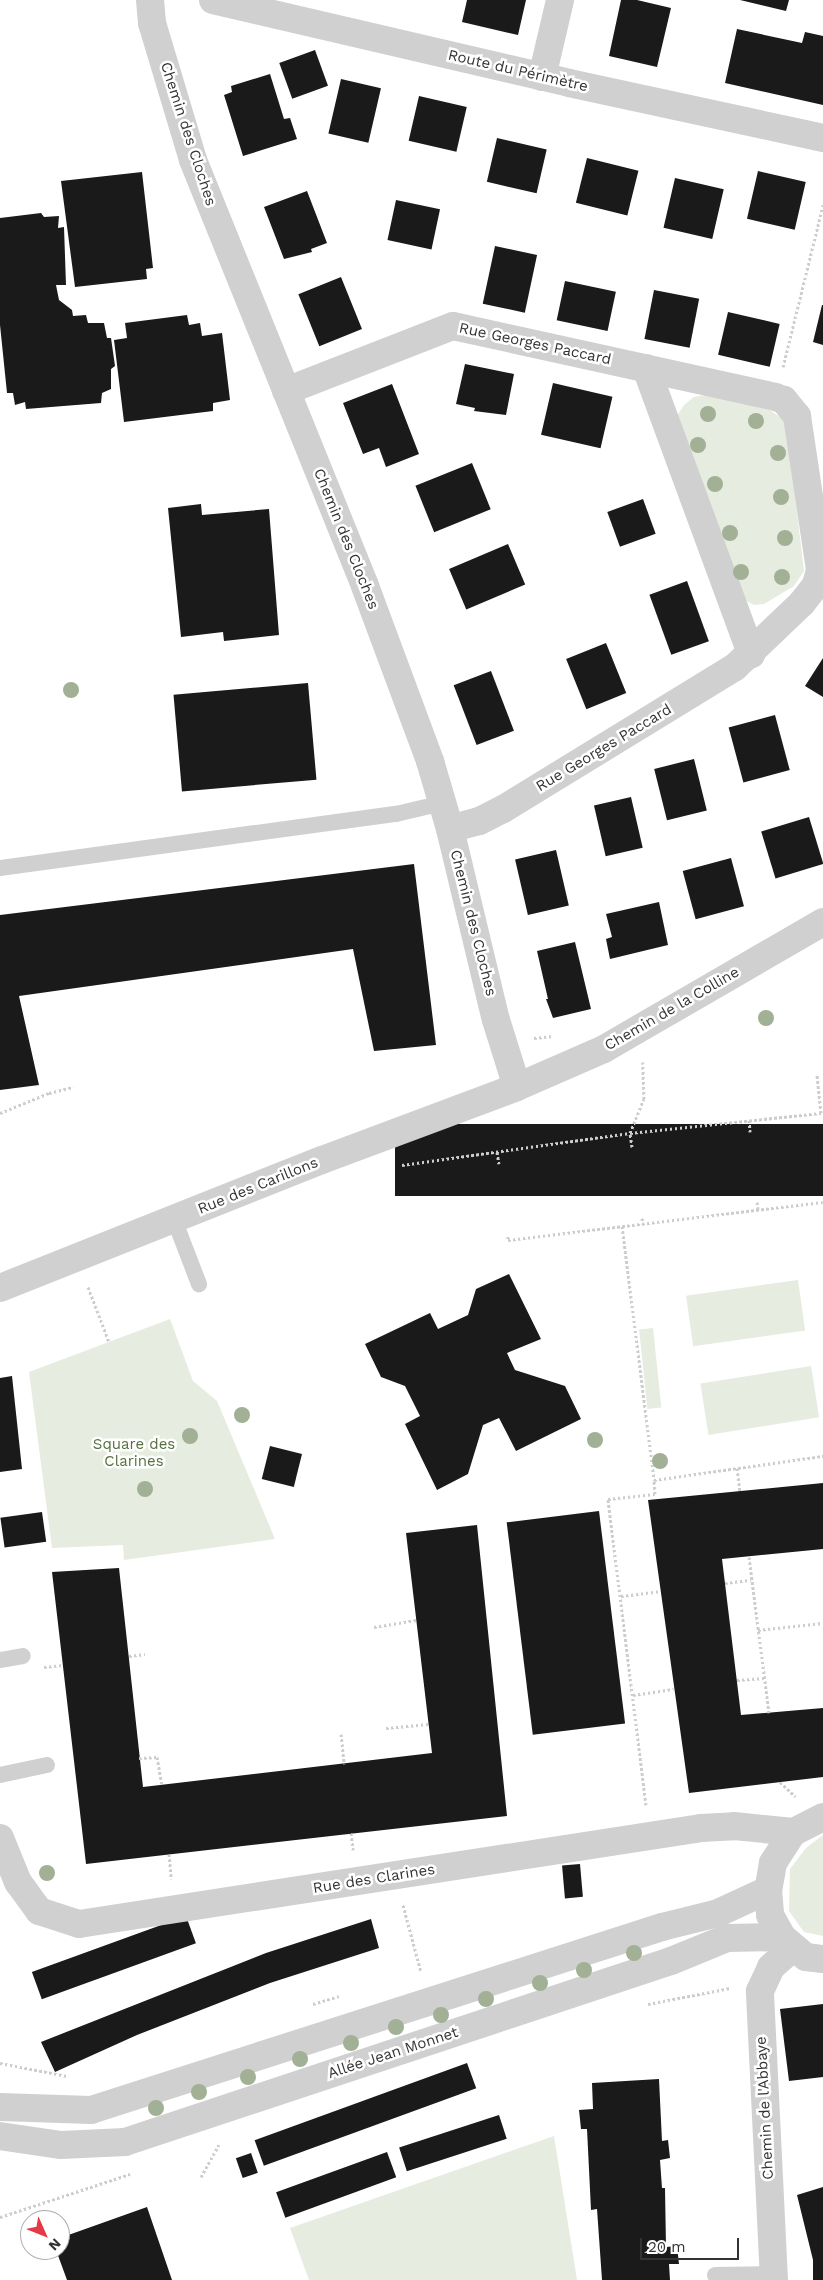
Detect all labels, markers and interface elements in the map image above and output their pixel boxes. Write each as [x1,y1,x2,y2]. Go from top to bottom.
street label: Route du Périmètre [446,46,590,96]
street label: Chemin des Cloches [156,60,220,208]
street label: Rue Georges Paccard [457,319,613,369]
street label: Chemin des Cloches [310,466,382,612]
street label: Rue Georges Paccard [533,700,675,796]
street label: Chemin des Cloches [446,848,500,998]
street label: Chemin de la Colline [601,963,743,1055]
street label: Rue des Carillons [195,1154,321,1218]
park label: Square des Clarines [93,1435,175,1470]
street label: Rue des Clarines [312,1860,436,1898]
street label: Allée Jean Monnet [325,2023,461,2083]
street label: Chemin de l'Abbaye [752,2036,778,2180]
north arrow [20,2210,70,2260]
scale bar [643,2228,742,2260]
text: N [46,2235,64,2254]
text: 20 m [648,2238,686,2256]

